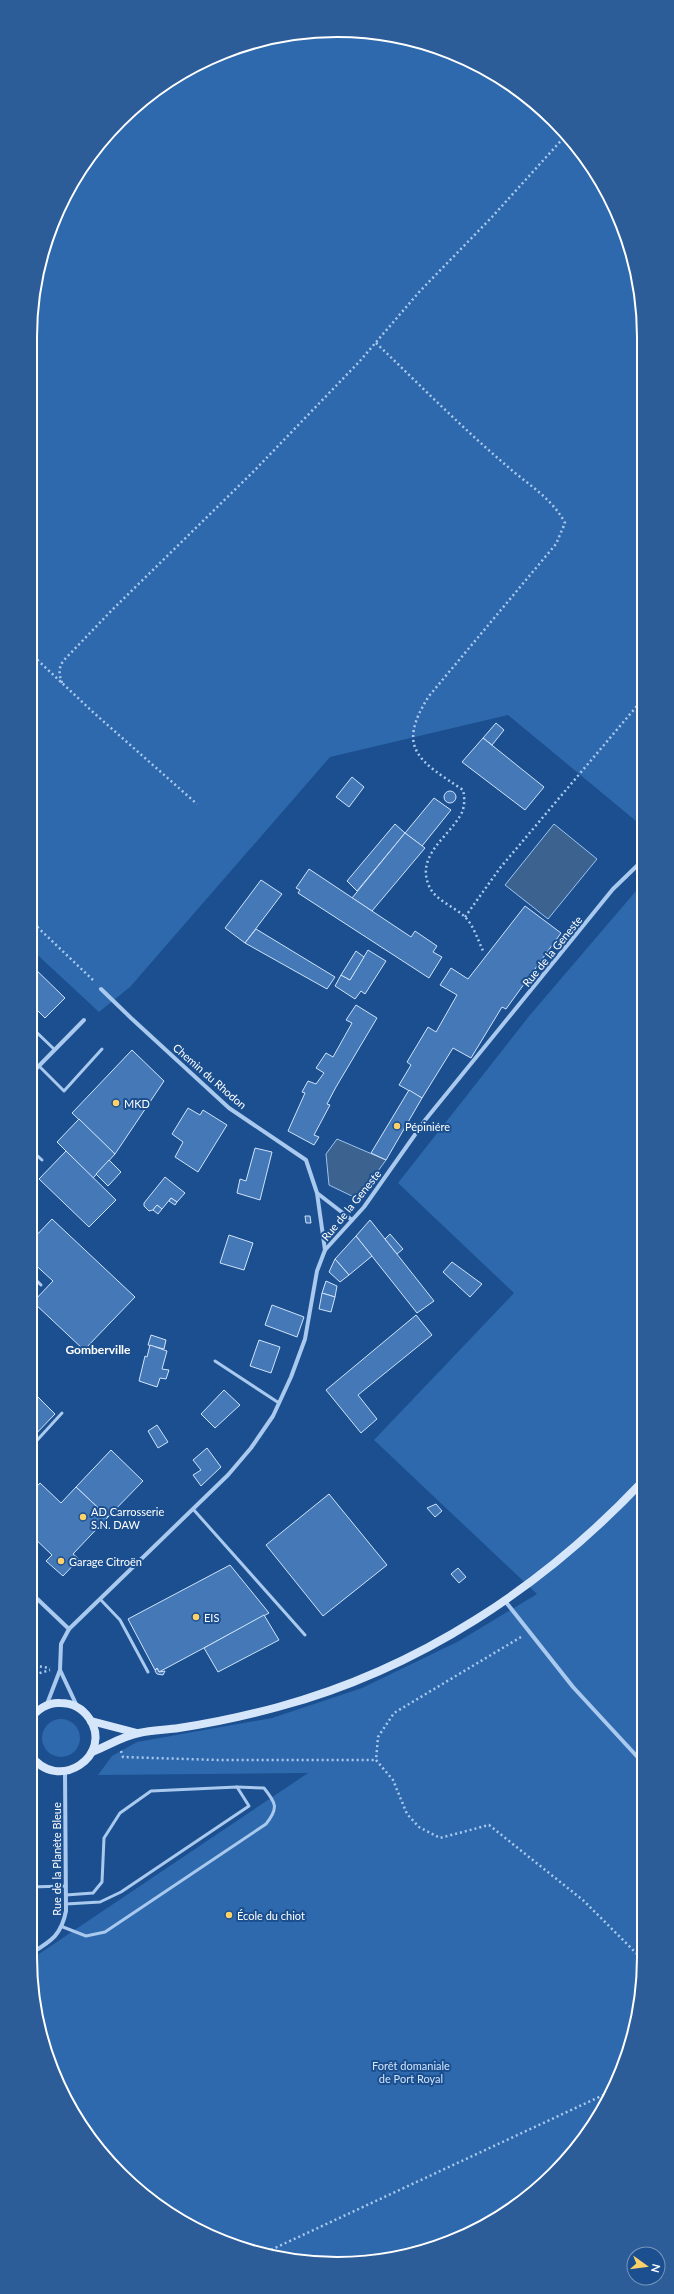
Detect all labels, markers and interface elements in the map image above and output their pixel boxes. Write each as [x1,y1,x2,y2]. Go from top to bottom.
street label: Rue de la Geneste [519,913,585,989]
street label: Chemin du Rhodon [171,1041,249,1111]
place label: MKD [124,1097,150,1110]
marker: MKD [111,1098,121,1108]
place label: Pépiniére [405,1120,450,1133]
marker: Pépiniére [392,1121,402,1131]
street label: Rue de la Geneste [318,1167,384,1243]
district label: Gomberville [65,1342,131,1357]
place label: AD Carrosserie S.N. DAW [91,1505,164,1531]
marker: AD Carrosserie S.N. DAW [78,1512,88,1522]
place label: Garage Citroën [69,1555,142,1568]
marker: Garage Citroën [56,1556,66,1566]
place label: EIS [204,1611,219,1624]
marker: EIS [191,1612,201,1622]
street label: Rue de la Planète Bleue [50,1802,63,1916]
place label: École du chiot [237,1909,305,1922]
marker: École du chiot [224,1910,234,1920]
park label: Forêt domaniale de Port Royal [372,2059,450,2085]
north arrow [626,2246,666,2286]
text: N [649,2263,664,2274]

